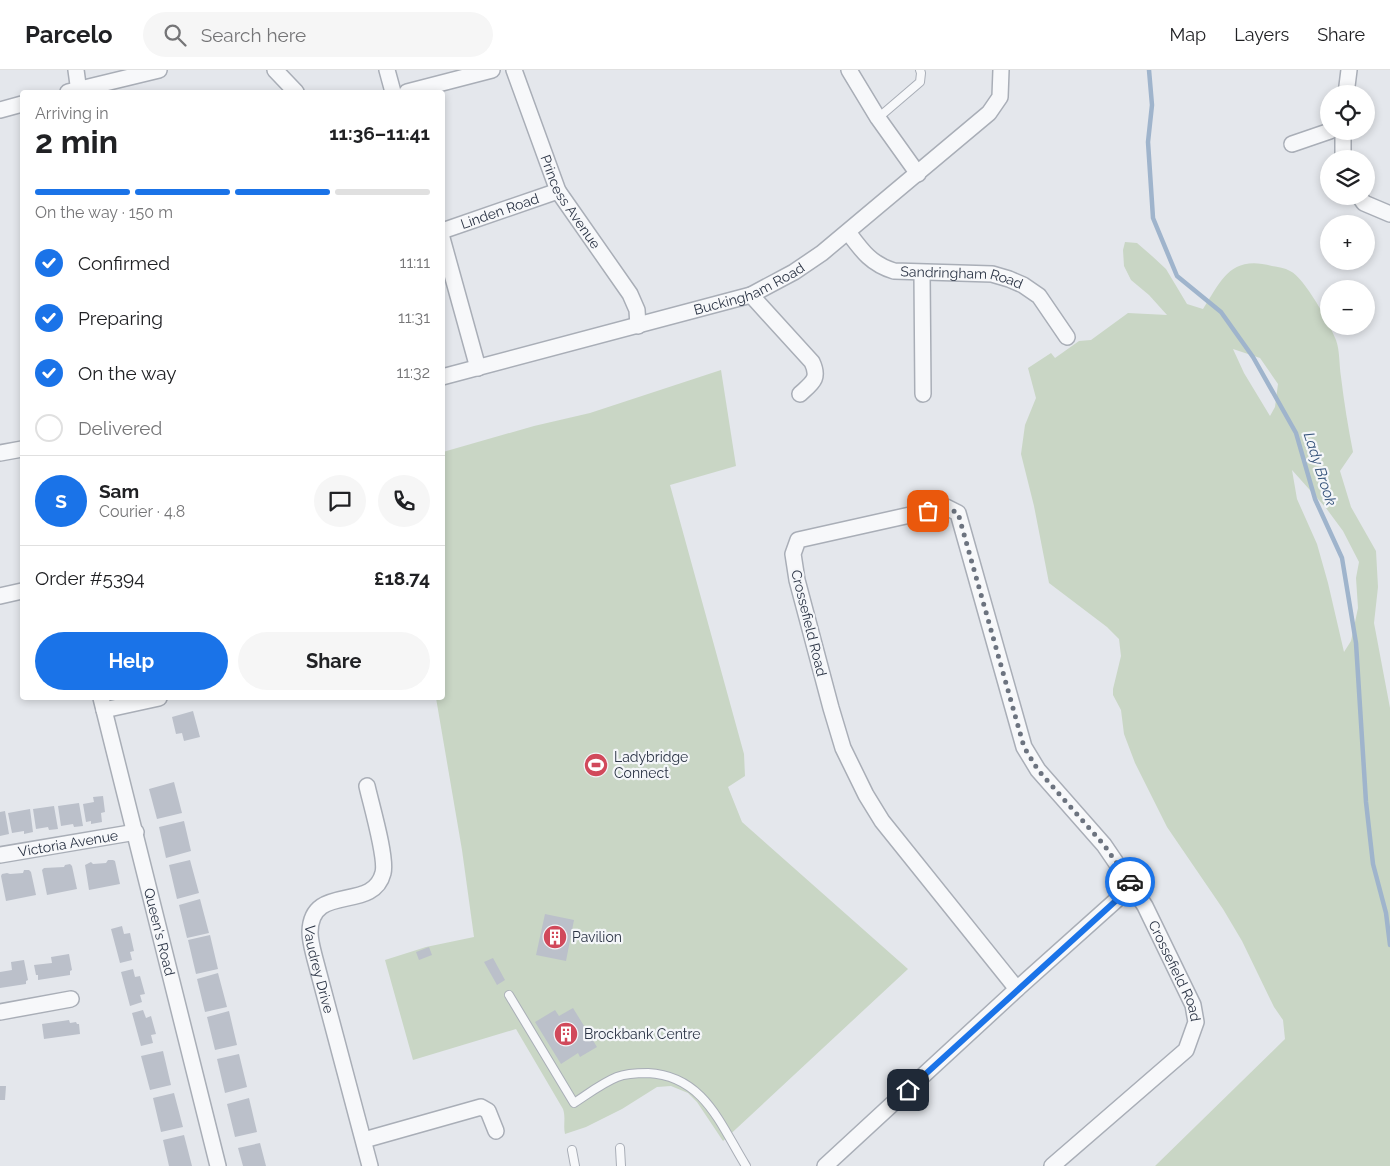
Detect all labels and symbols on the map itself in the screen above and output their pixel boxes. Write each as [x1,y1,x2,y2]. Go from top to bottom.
street label: Princess Avenue [537,153,604,252]
street label: Linden Road [458,190,541,232]
street label: Buckingham Road [692,259,807,318]
street label: Sandringham Road [900,263,1025,292]
water label: Lady Brook [1300,430,1340,508]
pin [907,490,949,532]
street label: Crossefield Road [788,568,830,678]
place label: Ladybridge Connect [614,749,688,781]
sports icon: Ladybridge Connect [583,752,609,778]
street label: Victoria Avenue [17,827,119,860]
courier [1105,857,1155,907]
street label: Queen's Road [141,886,178,977]
street label: Crossefield Road [1145,918,1204,1023]
street label: Vaudrey Drive [302,924,337,1015]
building icon: Pavilion [542,924,568,950]
place label: Pavilion [572,929,622,945]
building icon: Brockbank Centre [553,1021,579,1047]
place label: Brockbank Centre [584,1026,700,1042]
pin [887,1069,929,1111]

